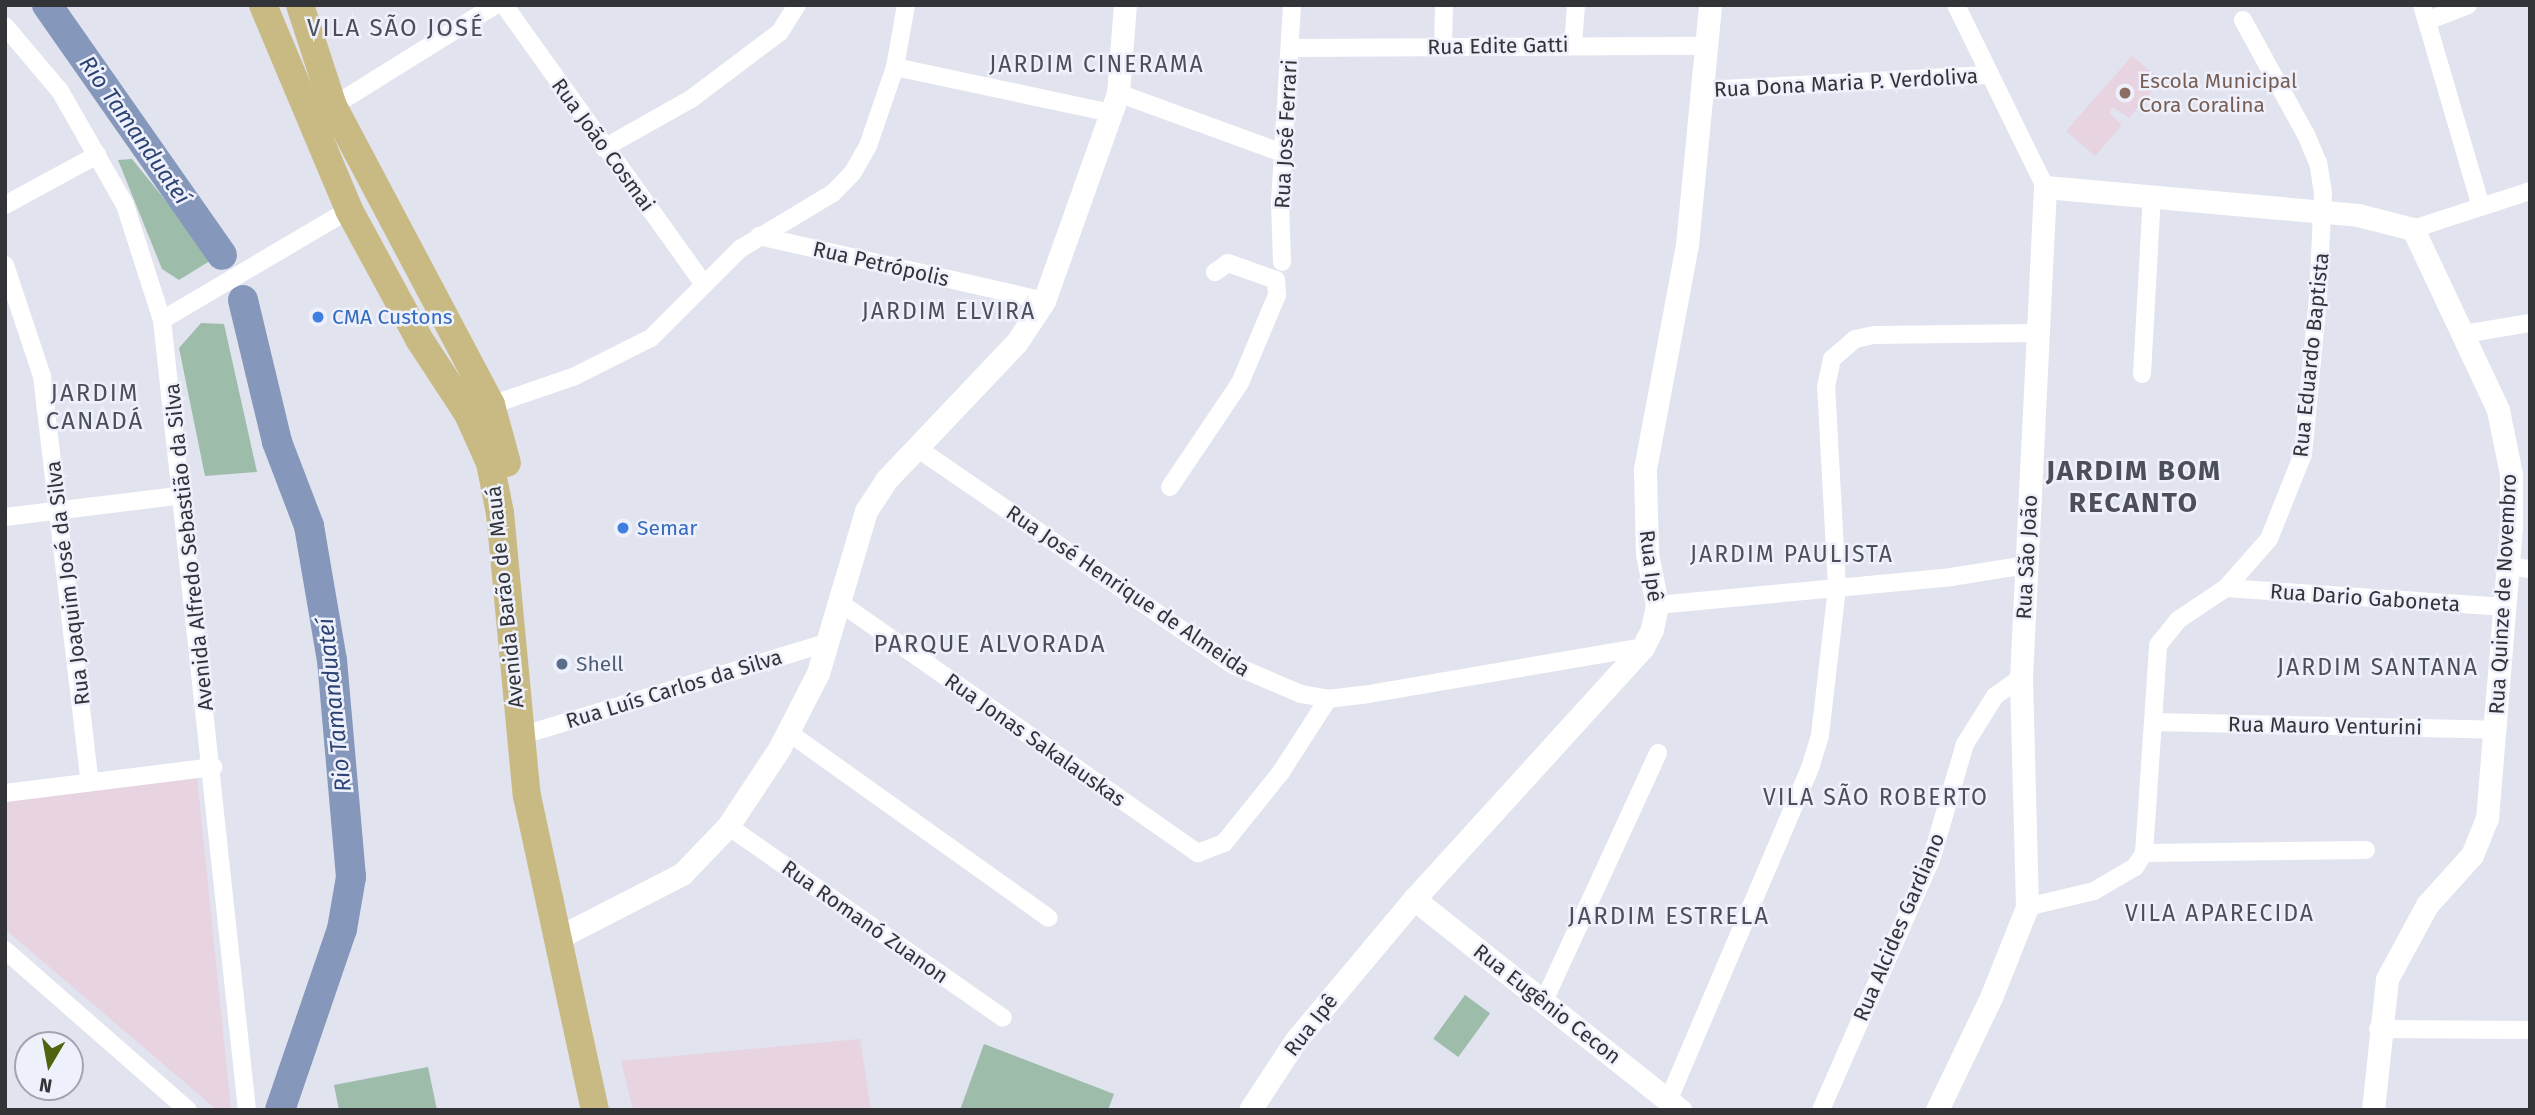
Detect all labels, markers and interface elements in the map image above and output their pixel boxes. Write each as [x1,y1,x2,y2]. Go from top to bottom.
district label: VILA SÃO JOSÉ [309,15,483,43]
street label: Rua Edite Gatti [1427,32,1569,60]
water label: Rio Tamanduateí [74,50,196,210]
district label: JARDIM CINERAMA [991,50,1203,78]
street label: Rua José Ferrari [1270,59,1302,209]
street label: Rua Dona Maria P. Verdoliva [1713,63,1979,103]
place label: Escola Municipal Cora Coralina [2139,68,2297,118]
street label: Rua João Cosmai [546,74,660,216]
marker: Escola Municipal Cora Coralina [2117,85,2133,101]
street label: Rua Petrópolis [811,236,951,292]
street label: Rua Eduardo Baptista [2288,251,2334,459]
district label: JARDIM ELVIRA [863,297,1035,325]
place label: CMA Custons [332,304,453,330]
marker: CMA Custons [310,309,326,325]
district label: JARDIM CANADÁ [47,380,143,436]
street label: Avenida Alfredo Sebastião da Silva [159,382,219,712]
district label: JARDIM BOM RECANTO [2047,454,2221,520]
street label: Rua Joaquim José da Silva [41,459,95,707]
street label: Rua Quinze de Novembro [2484,473,2522,715]
street label: Avenida Barão de Mauá [481,485,529,709]
street label: Rua São João [2011,494,2043,620]
street label: Rua José Henrique de Almeida [1001,500,1255,682]
place label: Semar [637,515,697,541]
marker: Semar [615,520,631,536]
street label: Rua Ipê [1634,529,1668,603]
district label: JARDIM PAULISTA [1692,540,1892,568]
street label: Rua Dario Gaboneta [2269,579,2461,617]
water label: Rio Tamanduateí [311,617,357,793]
district label: PARQUE ALVORADA [875,631,1105,659]
street label: Rua Luís Carlos da Silva [563,644,785,734]
place label: Shell [576,651,624,677]
district label: JARDIM SANTANA [2279,653,2477,681]
marker: Shell [554,656,570,672]
street label: Rua Jonas Sakalauskas [940,668,1130,812]
street label: Rua Mauro Venturini [2228,712,2422,740]
district label: VILA SÃO ROBERTO [1765,783,1987,811]
street label: Rua Alcides Gardiano [1848,829,1950,1025]
street label: Rua Romanó Zuanon [777,855,953,989]
district label: VILA APARECIDA [2127,899,2313,927]
district label: JARDIM ESTRELA [1570,903,1768,931]
street label: Rua Eugênio Cecon [1468,939,1626,1069]
street label: Rua Ipê [1279,989,1343,1061]
north arrow [14,1031,84,1101]
text: N [37,1073,54,1098]

